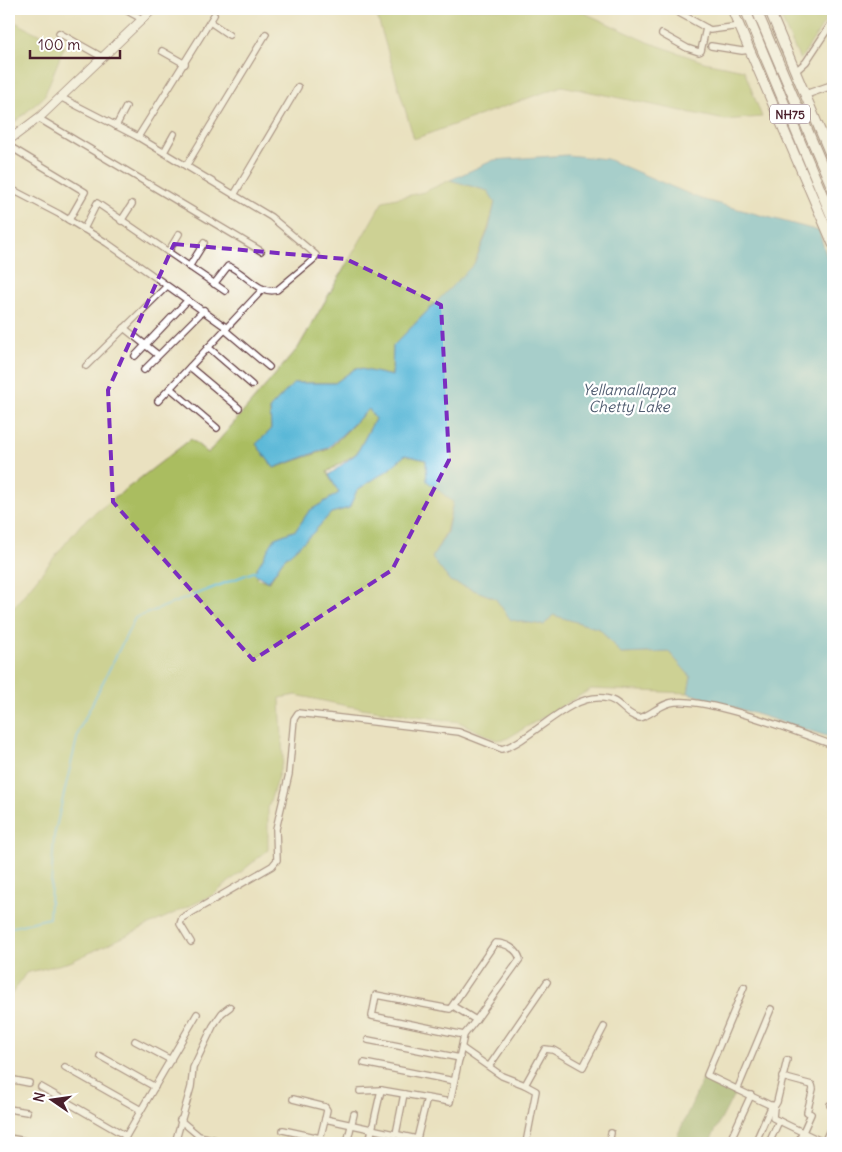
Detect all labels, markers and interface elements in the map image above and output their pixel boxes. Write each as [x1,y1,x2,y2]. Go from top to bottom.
scale bar [30,28,120,60]
text: 100 m [38,35,80,54]
road number: NH75 [770,105,810,124]
water label: Yellamallappa Chetty Lake [582,380,677,416]
north arrow [28,1074,78,1124]
text: N [29,1090,49,1104]

